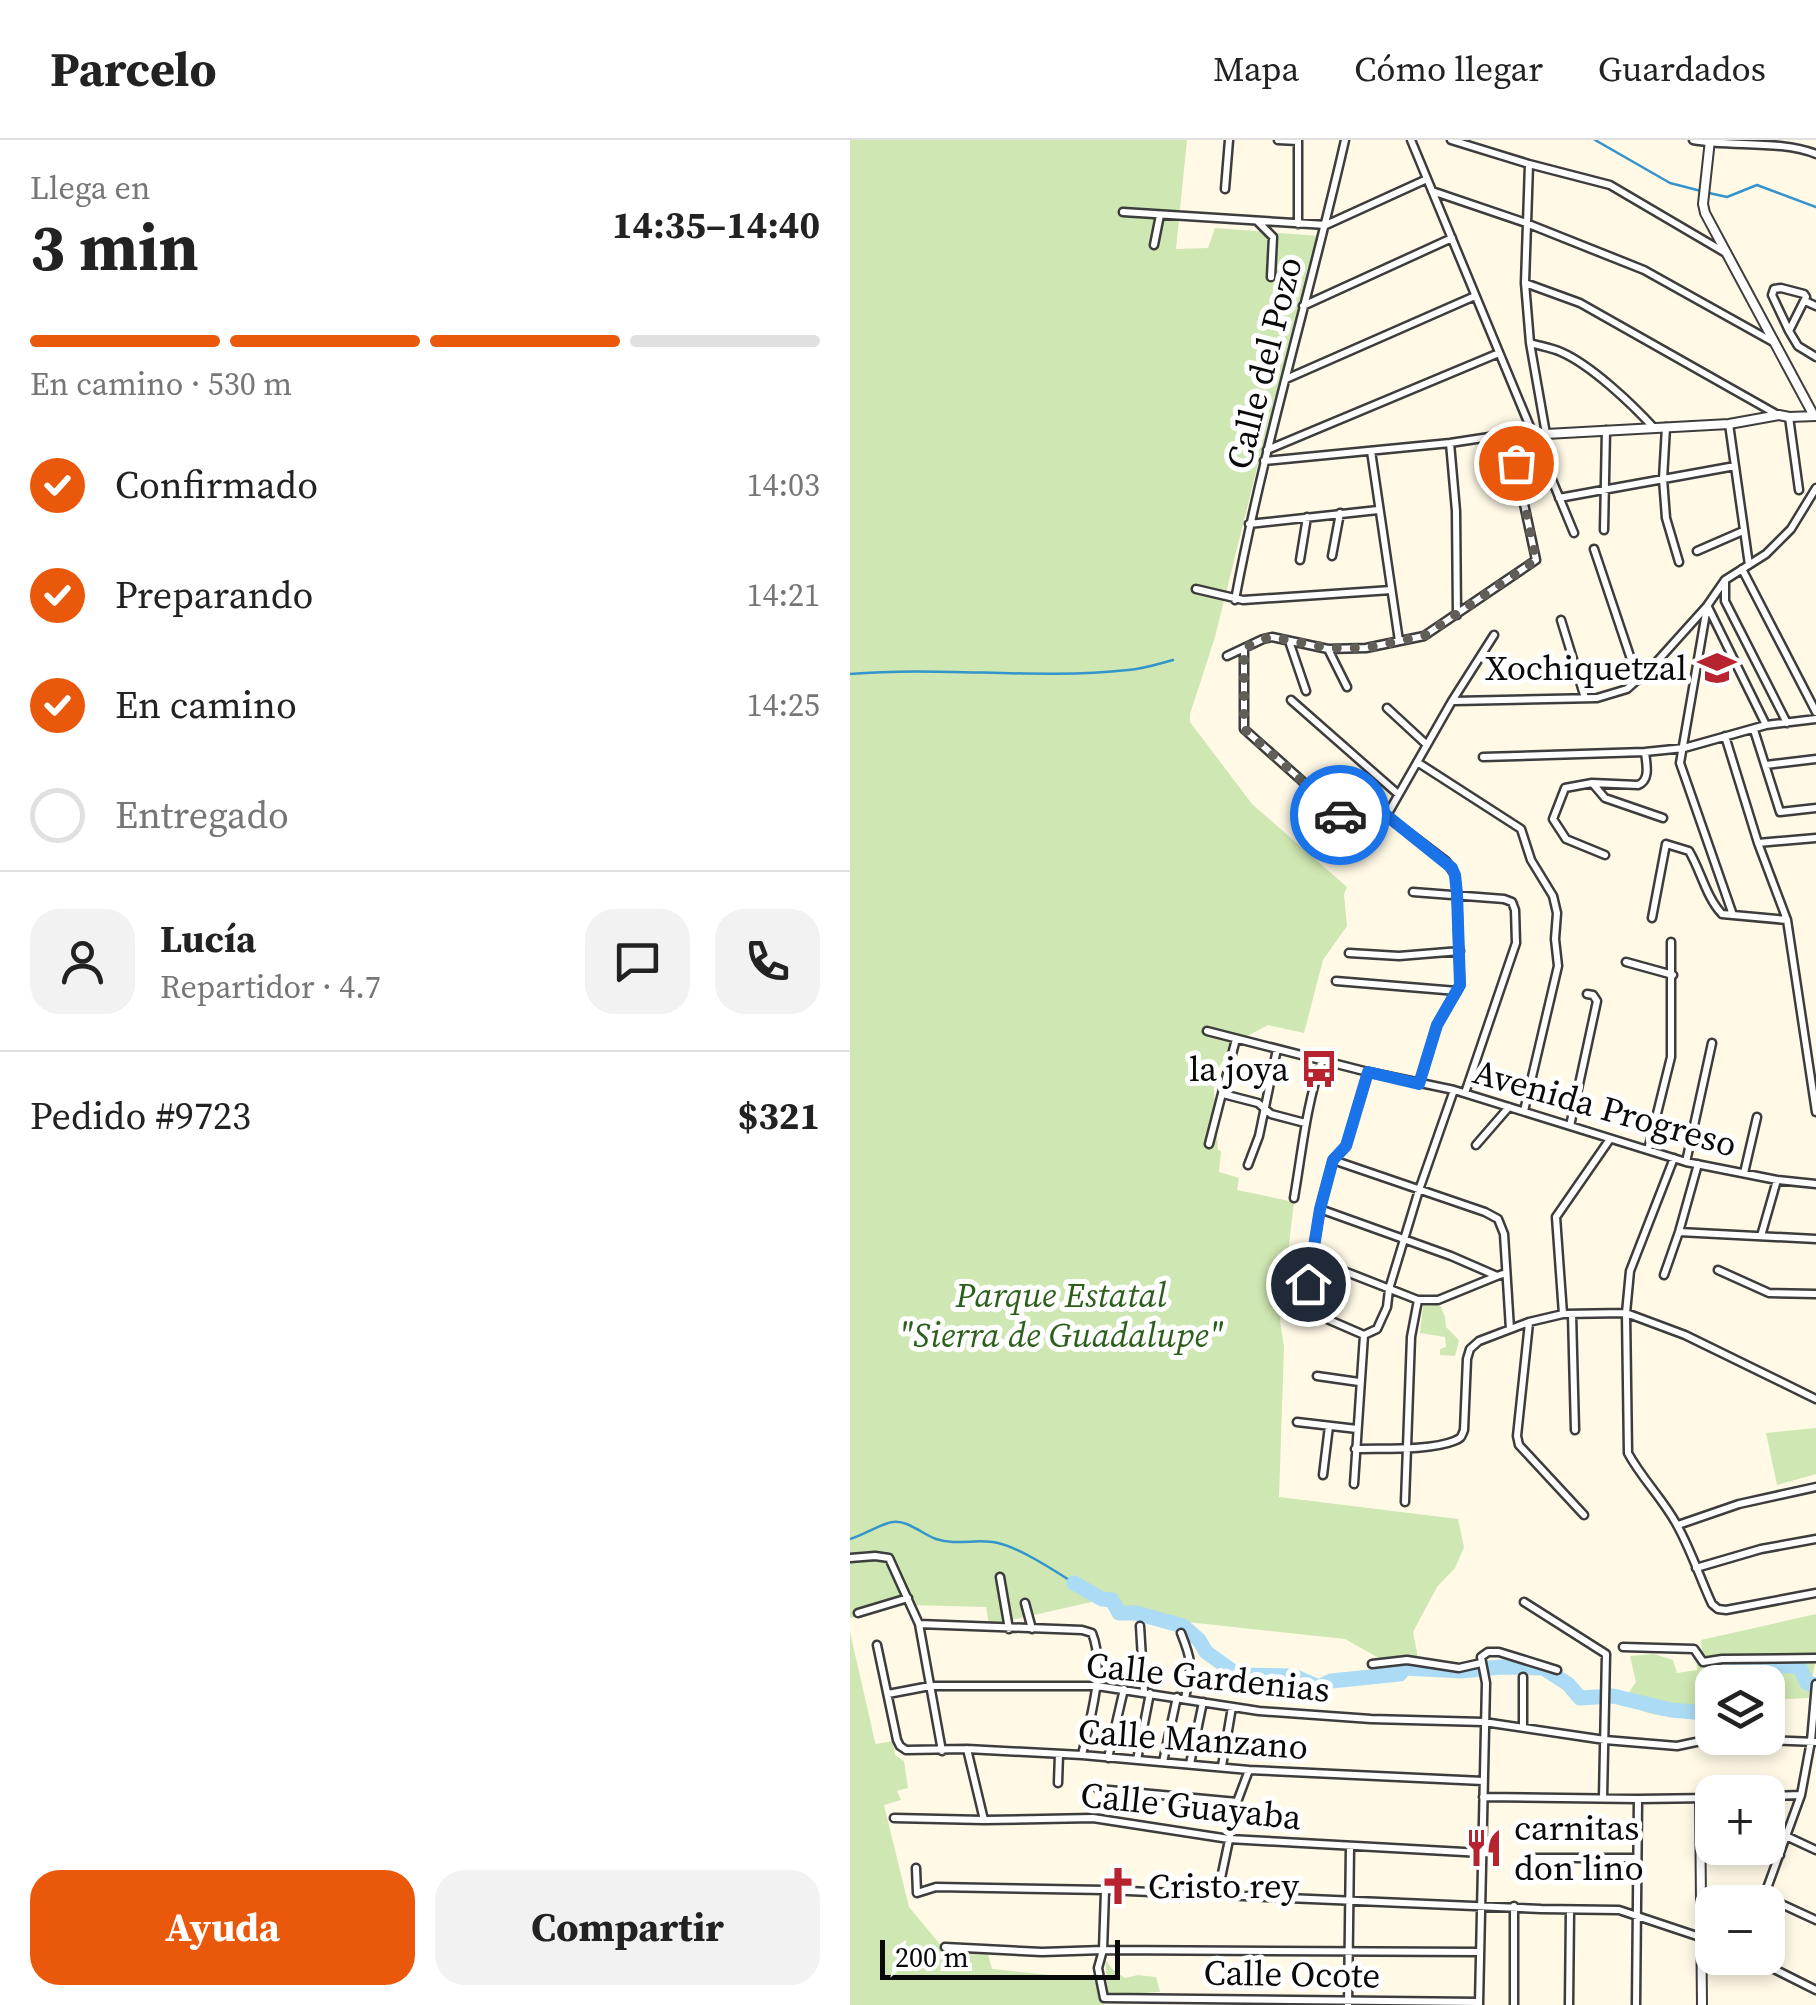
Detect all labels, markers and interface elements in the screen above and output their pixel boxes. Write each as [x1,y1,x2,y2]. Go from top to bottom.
text: Parcelo [50,36,217,102]
text: Mapa [1213,45,1299,93]
text: Cómo llegar [1354,45,1543,93]
text: Guardados [1598,45,1766,93]
text: Llega en [30,166,150,210]
text: 14:35–14:40 [612,199,820,251]
text: 3 min [30,203,199,292]
street label: Calle del Pozo [1214,252,1314,474]
text: En camino · 530 m [30,362,292,406]
pin [1474,421,1559,506]
icon: bag [1489,436,1544,491]
icon: check [30,458,85,513]
text: Confirmado [115,459,318,511]
text: 14:03 [746,463,820,507]
icon: check [30,568,85,623]
text: Preparando [115,569,313,621]
text: 14:21 [746,573,820,617]
place label: Xochiquetzal [1485,644,1687,692]
school or university icon: Xochiquetzal [1696,647,1738,689]
icon: check [30,678,85,733]
text: En camino [115,679,297,731]
text: 14:25 [746,683,820,727]
courier [1290,765,1390,865]
icon: car [1313,788,1368,843]
text: Entregado [115,789,289,841]
button: person [30,909,135,1014]
button: chat [585,909,690,1014]
button: phone [715,909,820,1014]
text: Lucía [160,913,256,965]
text: Repartidor · 4.7 [160,965,381,1009]
place label: la joya [1189,1045,1289,1093]
street label: Avenida Progreso [1468,1047,1742,1169]
bus stop icon: la joya [1298,1048,1340,1090]
text: Pedido #9723 [30,1090,251,1142]
text: $321 [738,1090,820,1142]
pin [1266,1242,1351,1327]
icon: home [1281,1257,1336,1312]
park label: Parque Estatal "Sierra de Guadalupe" [899,1271,1224,1359]
street label: Calle Gardenias [1084,1640,1332,1714]
map controls [1695,1665,1785,1975]
button: layers [1695,1665,1785,1755]
street label: Calle Manzano [1076,1707,1310,1771]
street label: Calle Guayaba [1078,1771,1304,1841]
button: + [1695,1775,1785,1865]
place label: carnitas don lino [1514,1804,1644,1892]
restaurant icon: carnitas don lino [1463,1827,1505,1869]
place label: Cristo rey [1148,1862,1299,1910]
church icon: Cristo rey [1097,1865,1139,1907]
button: Ayuda [30,1870,415,1985]
button: Compartir [435,1870,820,1985]
button: − [1695,1885,1785,1975]
scale bar [880,1935,1120,1980]
text: 200 m [895,1938,969,1976]
street label: Calle Ocote [1203,1948,1381,2000]

